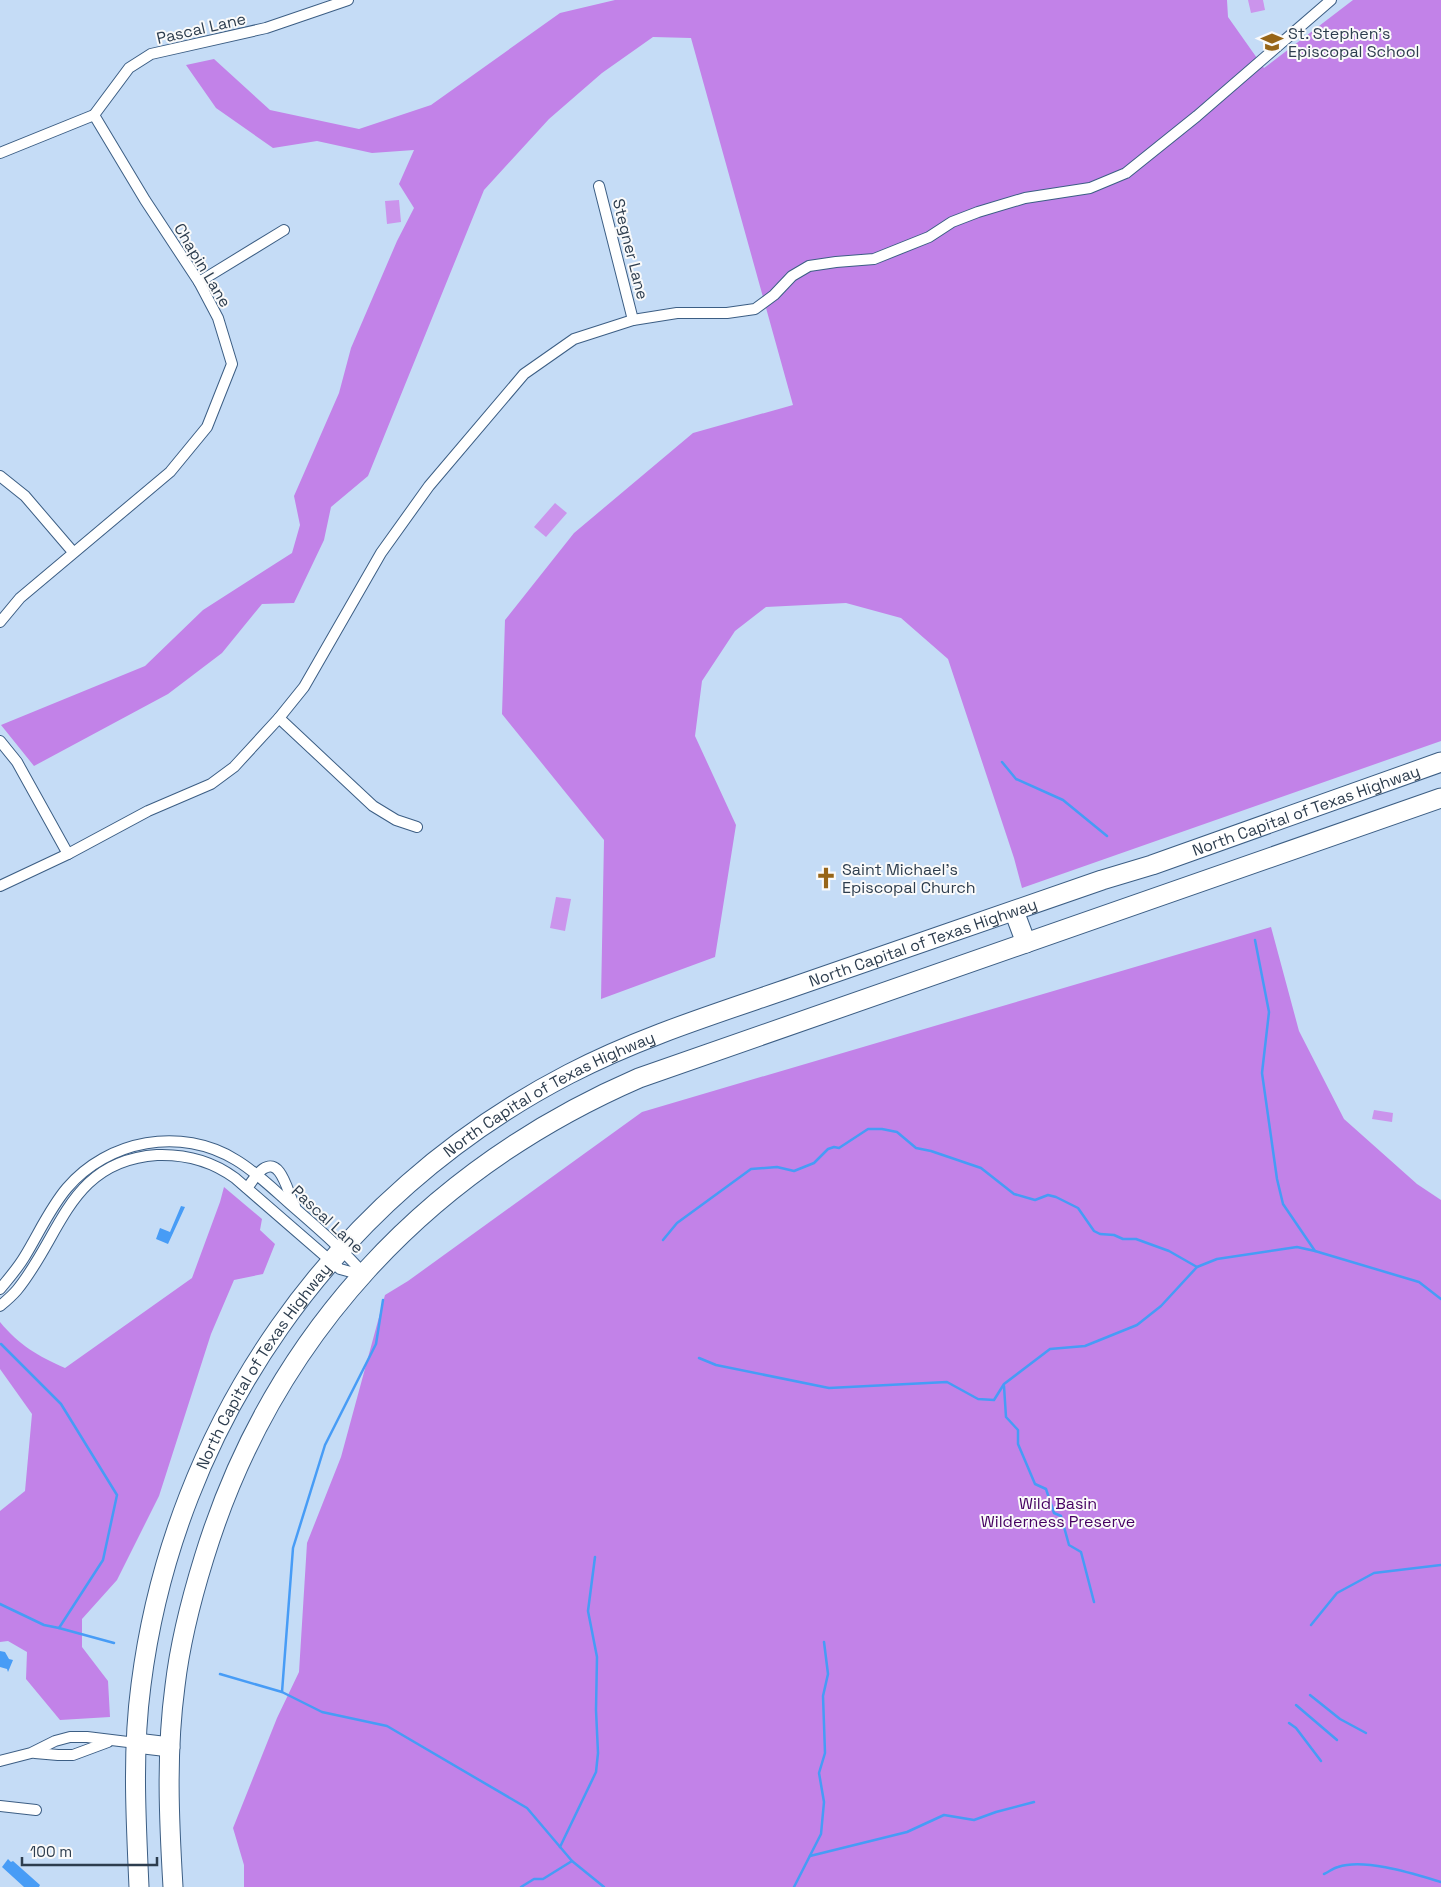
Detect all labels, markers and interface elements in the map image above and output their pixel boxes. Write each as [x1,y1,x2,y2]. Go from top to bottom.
street label: Pascal Lane [154,8,248,49]
place label: St. Stephen's Episcopal School [1288,23,1420,62]
school or university icon: St. Stephen's Episcopal School [1259,29,1285,55]
street label: Stegner Lane [608,196,653,302]
street label: Chapin Lane [169,219,236,311]
street label: North Capital of Texas Highway [1189,760,1423,861]
place label: Saint Michael's Episcopal Church [842,859,976,898]
church icon: Saint Michael's Episcopal Church [813,865,839,891]
street label: North Capital of Texas Highway [806,893,1040,992]
street label: North Capital of Texas Highway [439,1027,658,1162]
street label: Pascal Lane [287,1181,368,1258]
street label: North Capital of Texas Highway [191,1259,336,1473]
park label: Wild Basin Wilderness Preserve [981,1493,1135,1532]
scale bar [22,1834,158,1866]
text: 100 m [30,1842,72,1861]

